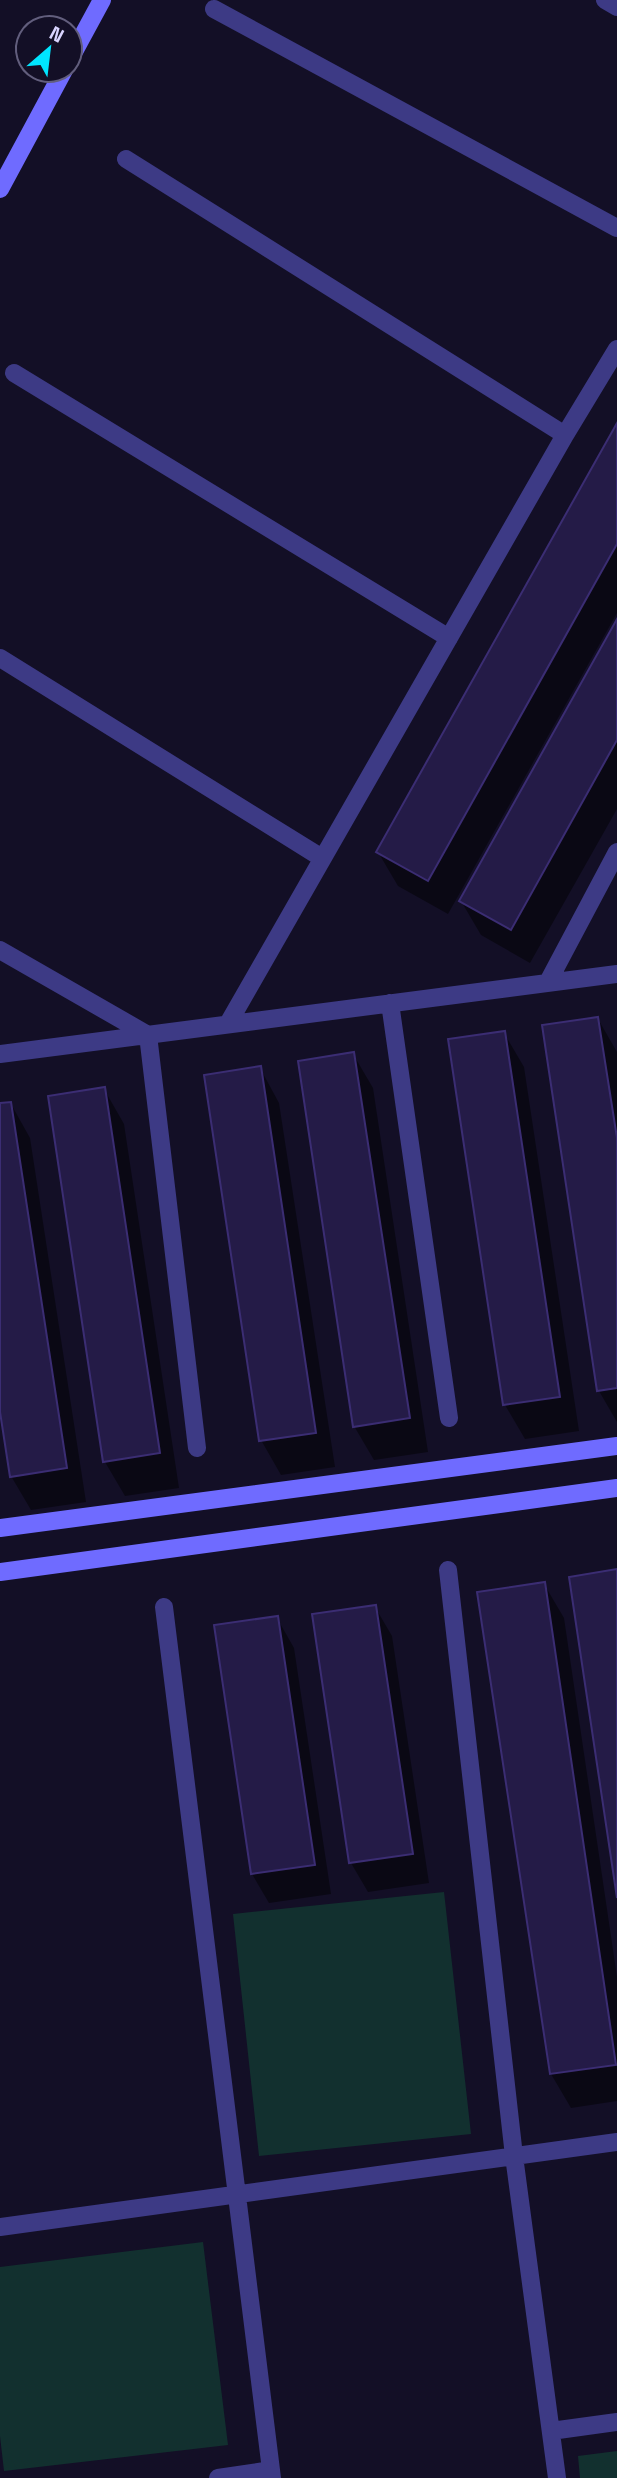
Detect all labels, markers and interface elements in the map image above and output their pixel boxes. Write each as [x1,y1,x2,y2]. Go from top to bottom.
north arrow [14,14,84,84]
text: N [45,20,68,48]

